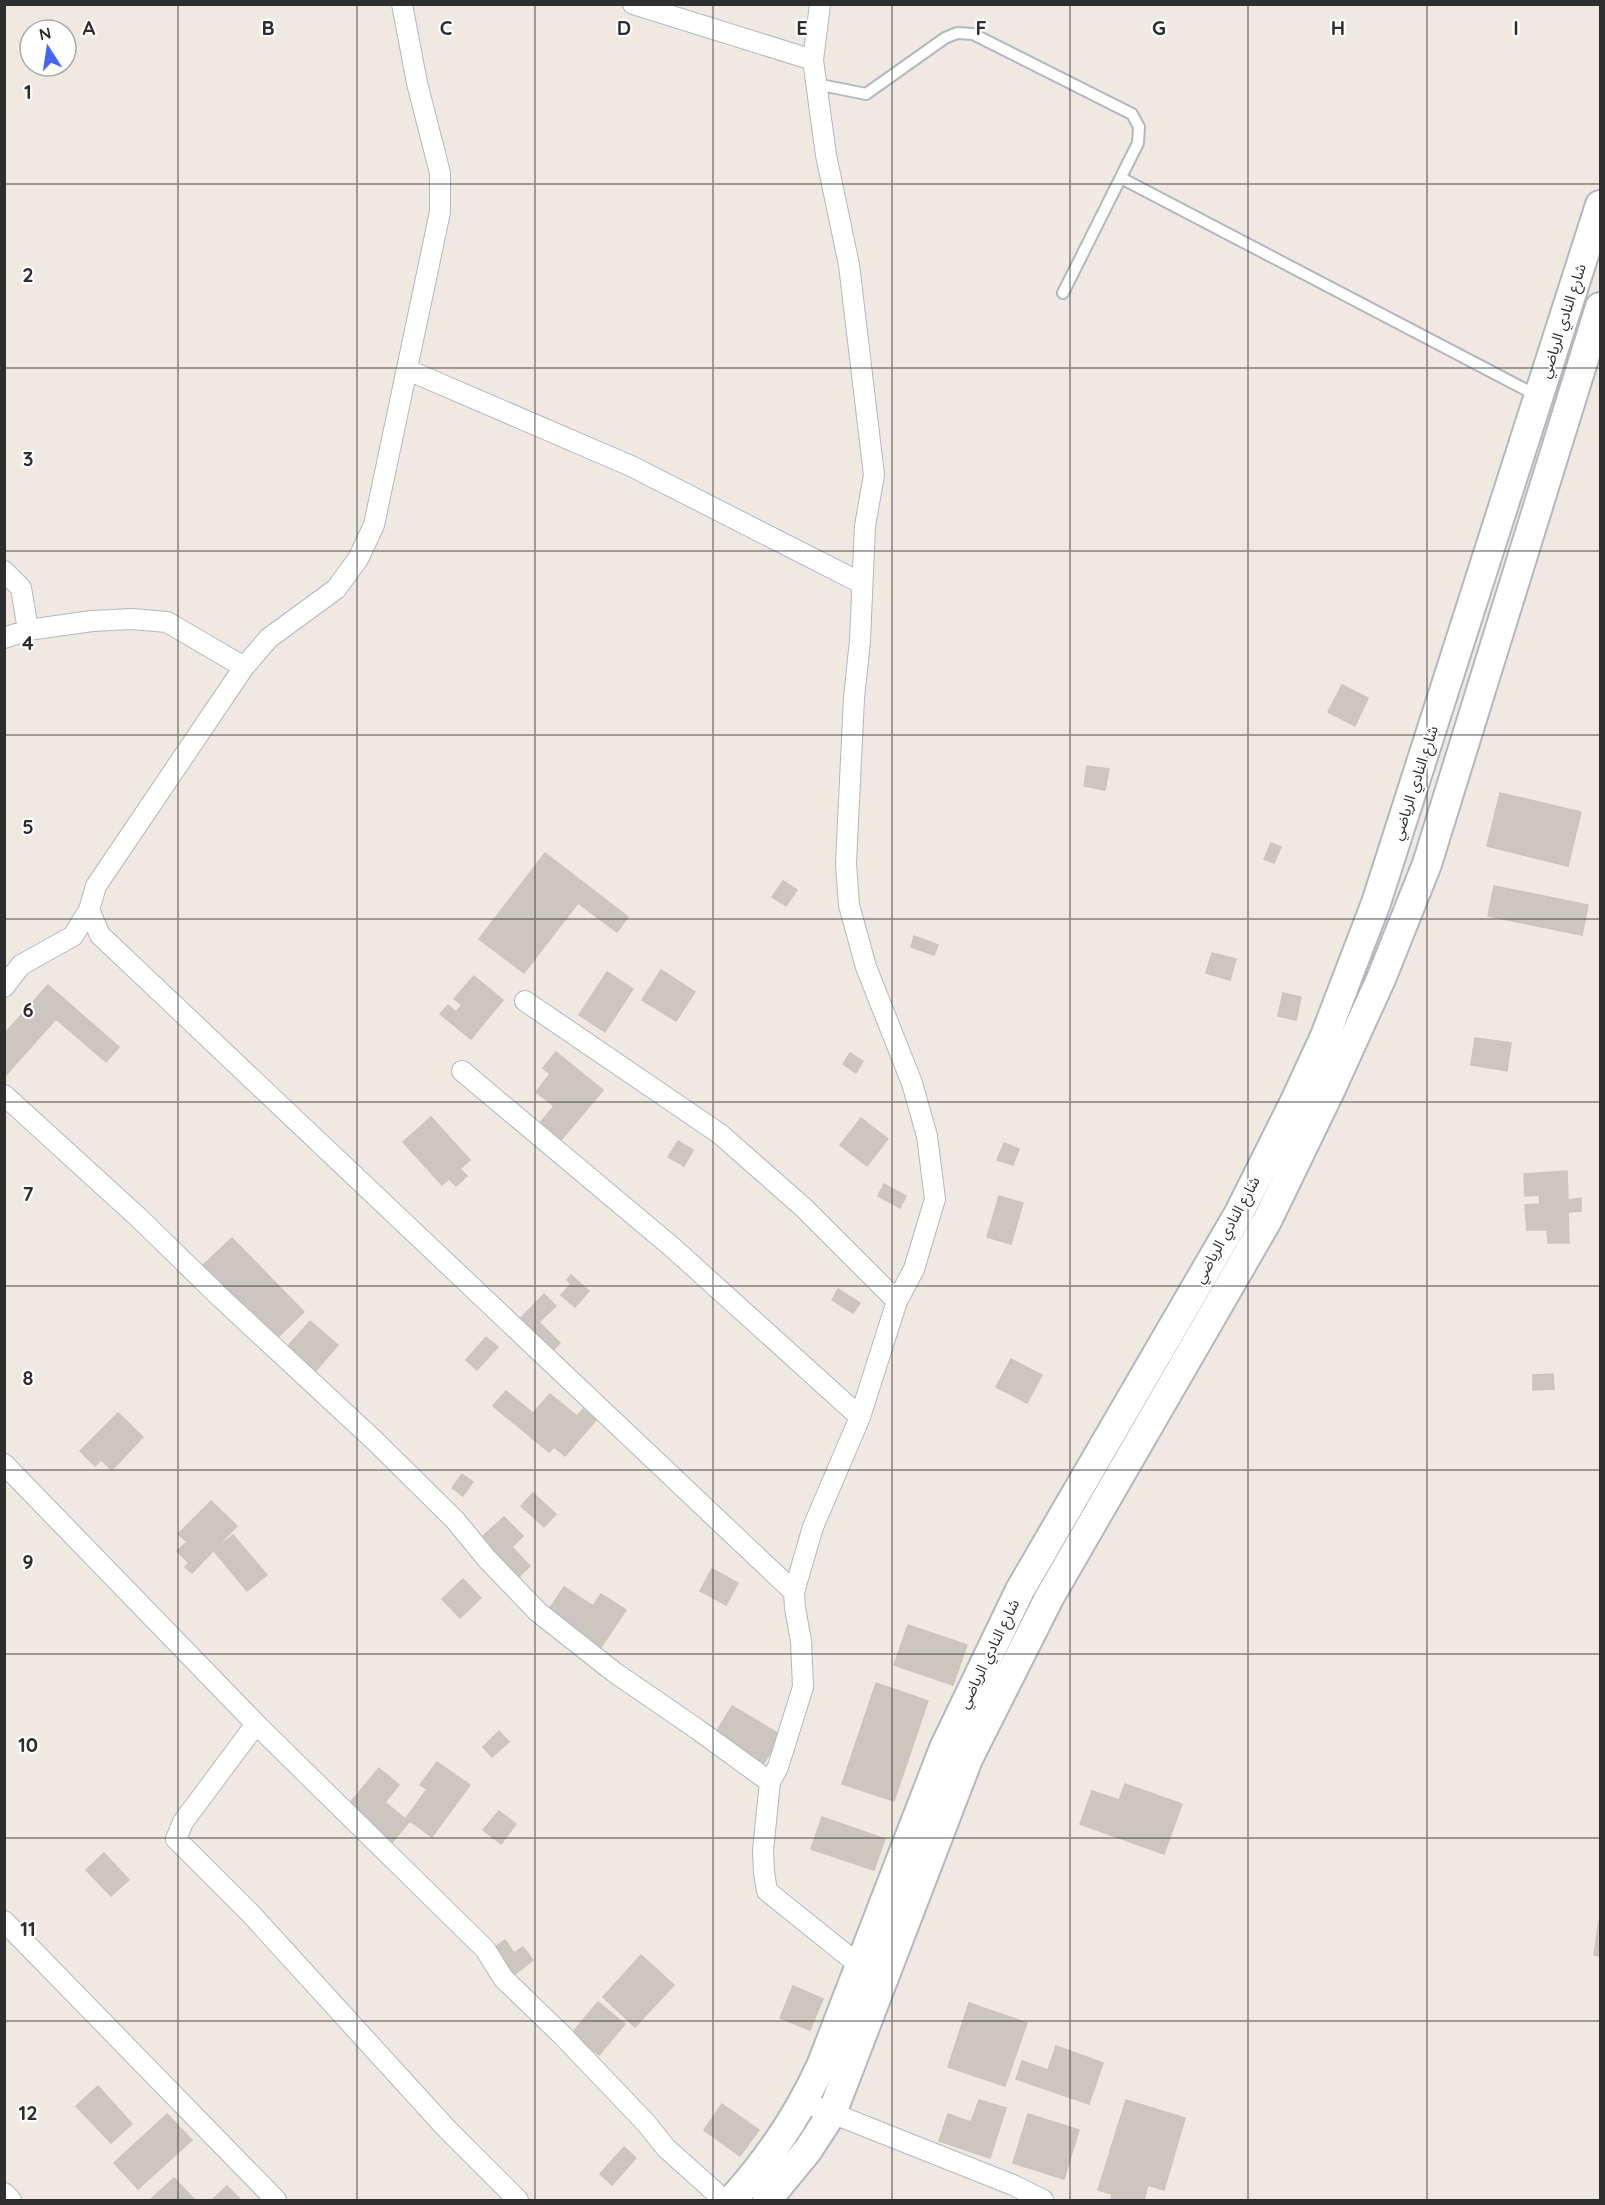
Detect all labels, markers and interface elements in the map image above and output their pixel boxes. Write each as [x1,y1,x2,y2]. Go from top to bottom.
text: A [83,15,96,40]
text: B [261,15,275,40]
text: C [440,15,453,40]
text: D [617,15,631,40]
text: E [796,15,808,40]
text: F [975,15,987,40]
text: G [1152,15,1166,40]
text: H [1331,15,1345,40]
text: I [1513,15,1519,40]
north arrow [18,18,78,78]
text: N [37,22,53,44]
text: 1 [24,79,32,104]
street label: شارع النادي الرياضي [1535,261,1593,381]
text: 2 [22,262,34,287]
text: 3 [23,446,33,471]
text: 4 [22,630,34,655]
street label: شارع النادي الرياضي [1387,723,1445,843]
text: 5 [22,814,34,839]
text: 6 [22,997,34,1022]
street label: شارع النادي الرياضي [1189,1173,1267,1288]
text: 7 [23,1181,34,1206]
text: 8 [23,1365,34,1390]
text: 9 [22,1549,34,1574]
street label: شارع النادي الرياضي [954,1596,1026,1713]
text: 10 [18,1732,38,1757]
text: 11 [20,1916,36,1941]
text: 12 [18,2100,38,2125]

